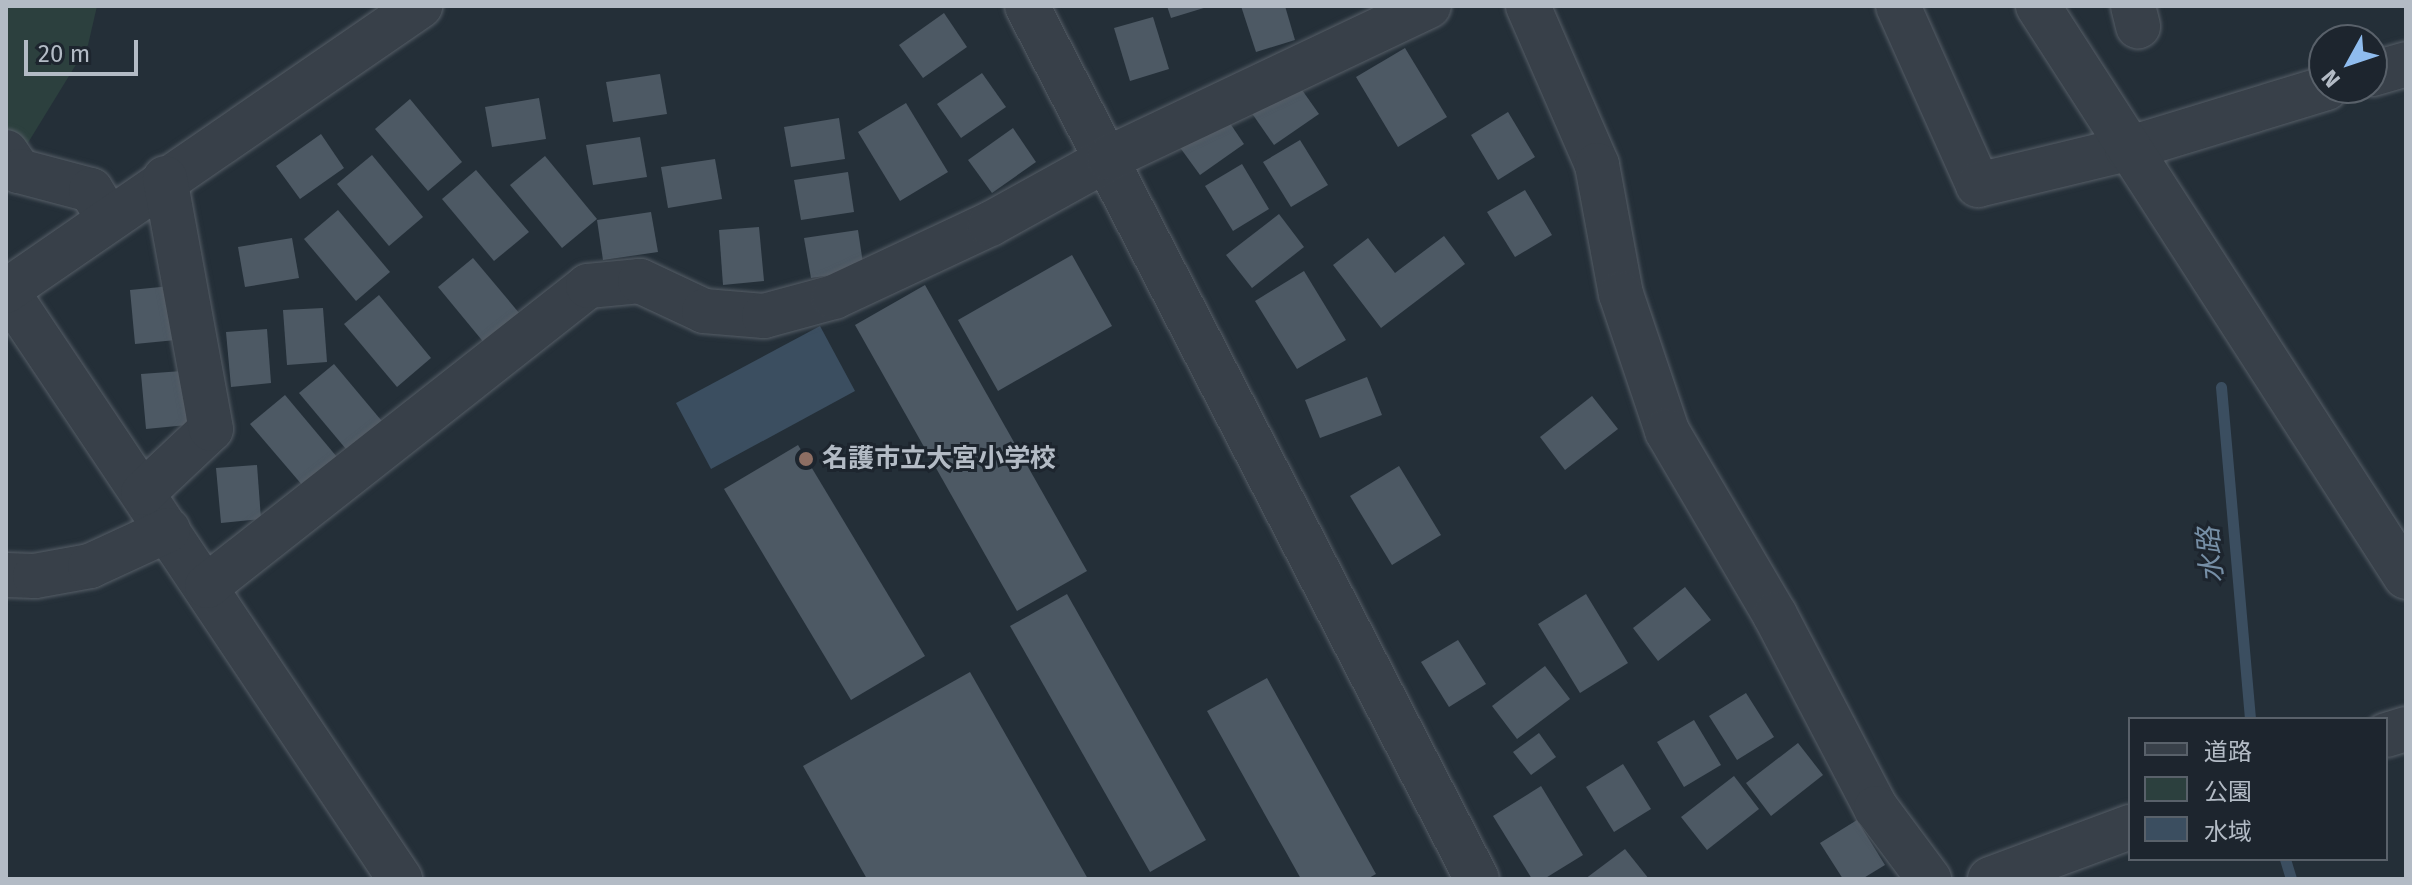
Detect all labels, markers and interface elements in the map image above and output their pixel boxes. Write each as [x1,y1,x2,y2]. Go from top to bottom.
scale bar [28,24,142,74]
north arrow [2308,24,2388,104]
text: 20 m [38,40,90,68]
text: N [2316,64,2346,93]
place label: 名護市立大宮小学校 [822,443,1056,475]
marker: 名護市立大宮小学校 [797,450,815,468]
water label: 水路 [2192,526,2230,584]
legend [2128,717,2388,861]
text: 道路 [2204,738,2252,766]
text: 公園 [2204,778,2252,806]
text: 水域 [2204,818,2252,846]

